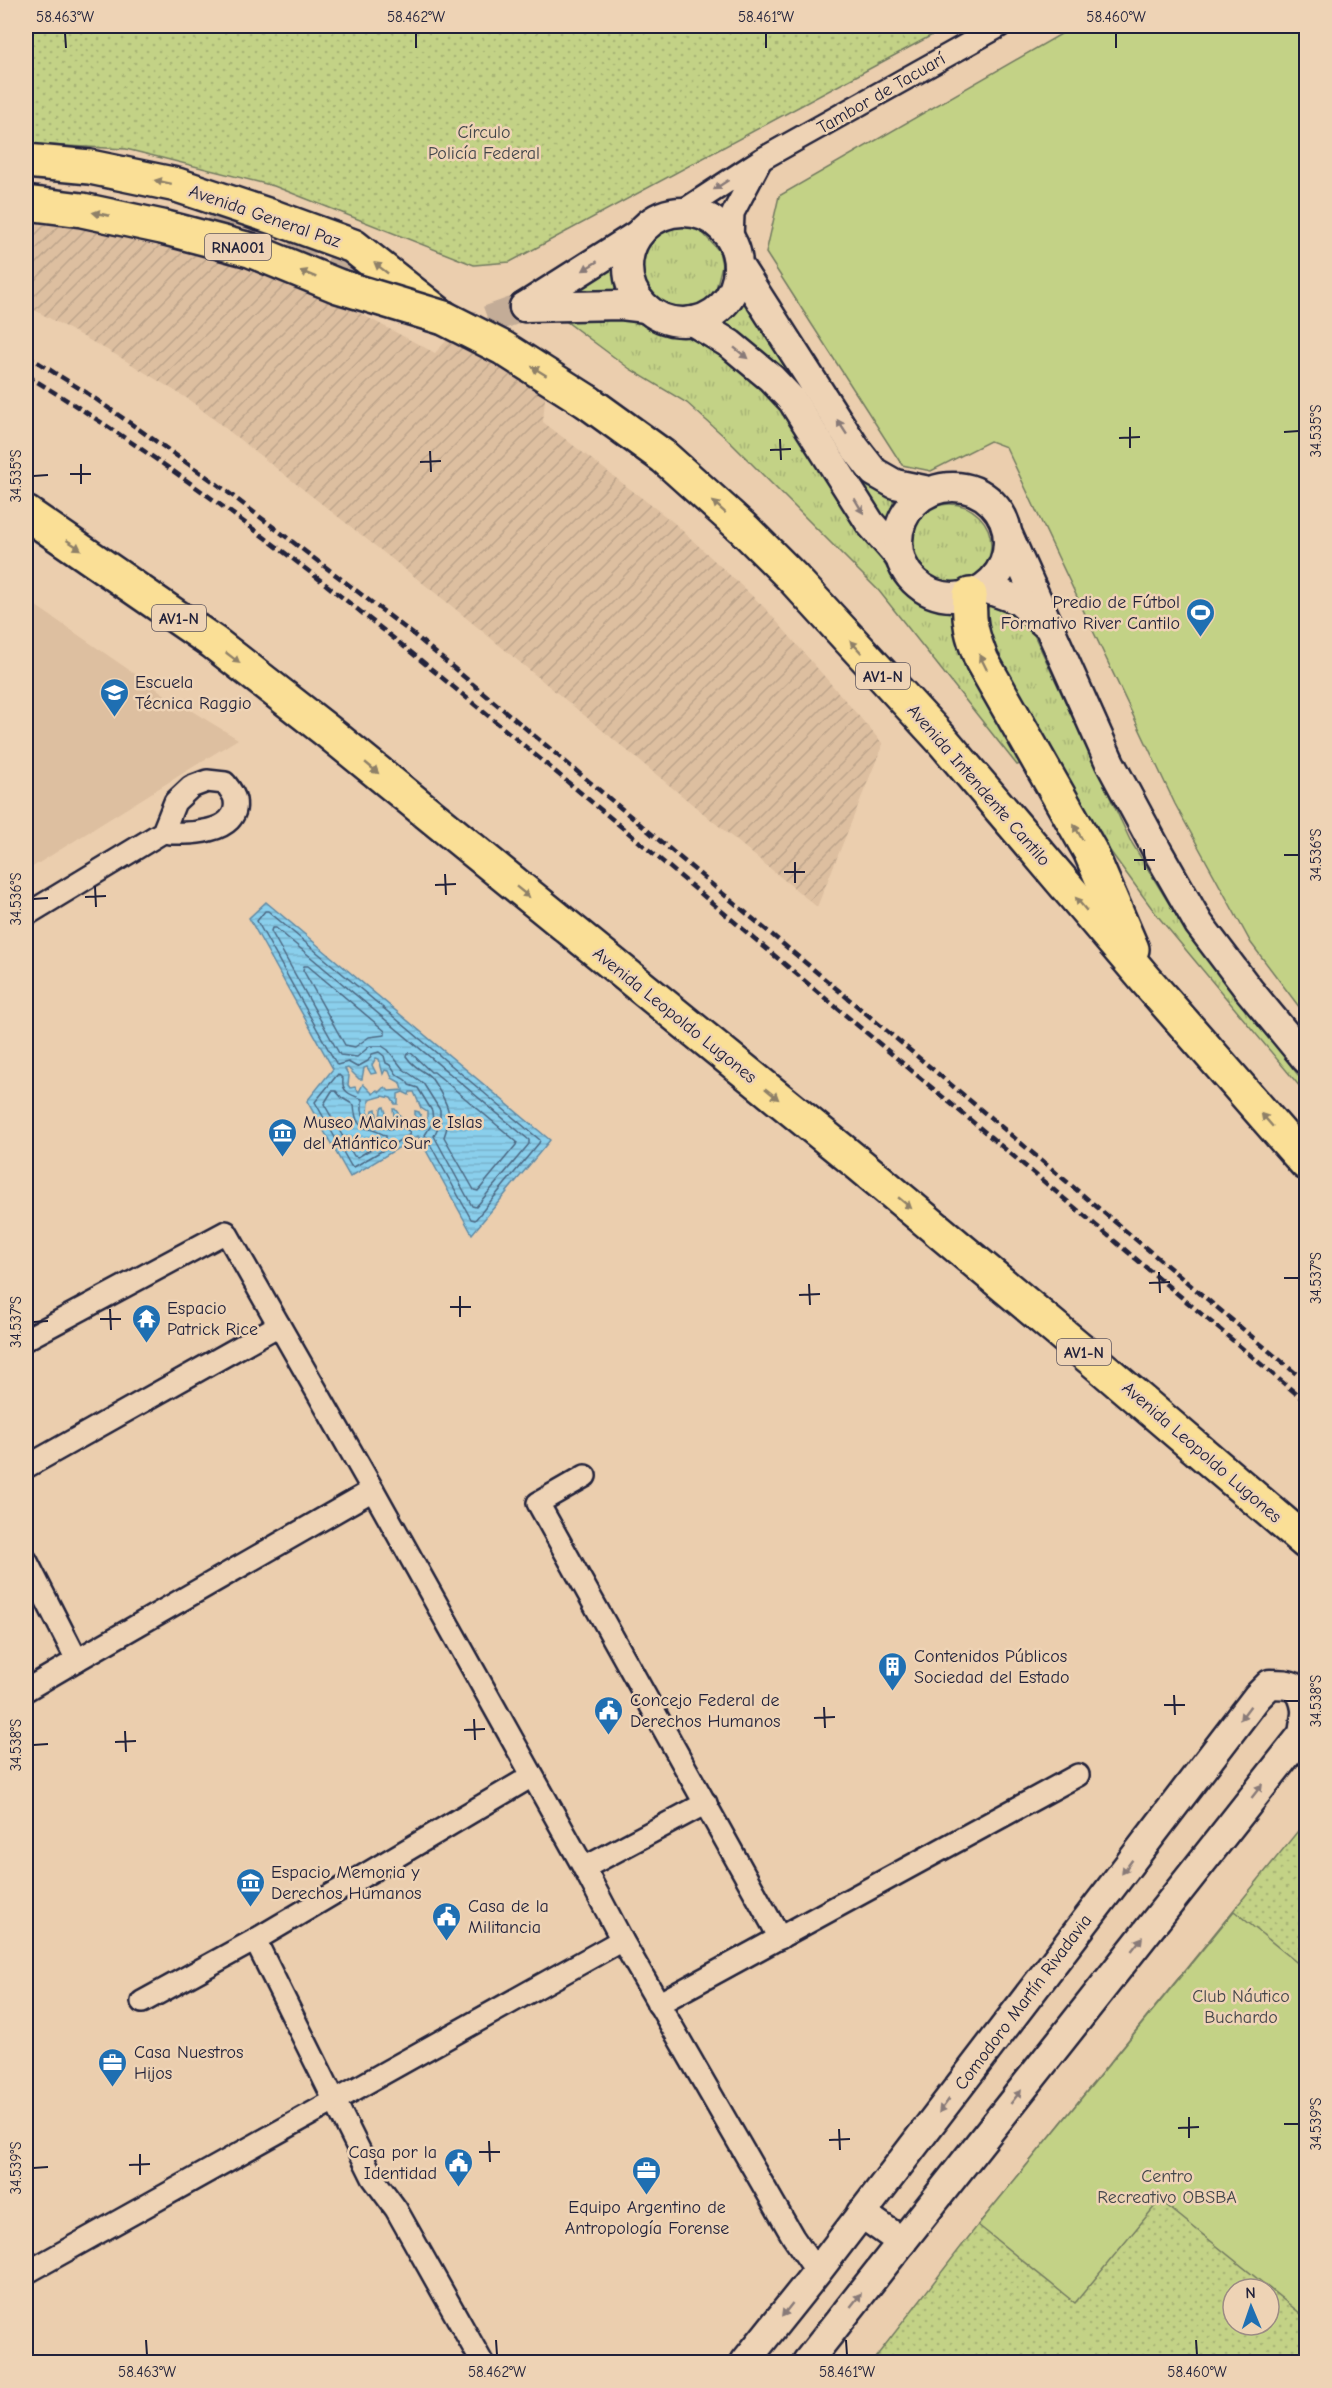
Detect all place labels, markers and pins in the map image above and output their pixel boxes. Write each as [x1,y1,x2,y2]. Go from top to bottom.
place label: Predio de Fútbol Formativo River Cantilo [1001,592,1180,634]
sports icon: Predio de Fútbol Formativo River Cantilo [1185,596,1217,638]
place label: Escuela Técnica Raggio [135,672,252,714]
school or university icon: Escuela Técnica Raggio [98,676,130,718]
place label: Museo Malvinas e Islas del Atlántico Sur [303,1112,482,1154]
museum icon: Museo Malvinas e Islas del Atlántico Sur [266,1116,298,1158]
place label: Espacio Patrick Rice [167,1298,258,1340]
temple icon: Espacio Patrick Rice [130,1302,162,1344]
place label: Contenidos Públicos Sociedad del Estado [914,1646,1069,1688]
building icon: Contenidos Públicos Sociedad del Estado [877,1650,909,1692]
place label: Concejo Federal de Derechos Humanos [630,1690,781,1732]
public building icon: Concejo Federal de Derechos Humanos [593,1694,625,1736]
place label: Espacio Memoria y Derechos Humanos [271,1862,422,1904]
museum icon: Espacio Memoria y Derechos Humanos [234,1866,266,1908]
place label: Casa de la Militancia [468,1896,549,1938]
public building icon: Casa de la Militancia [431,1900,463,1942]
place label: Casa Nuestros Hijos [134,2042,244,2084]
office icon: Casa Nuestros Hijos [97,2046,129,2088]
place label: Casa por la Identidad [348,2142,437,2184]
public building icon: Casa por la Identidad [442,2146,474,2188]
office icon: Equipo Argentino de Antropología Forense [631,2154,663,2196]
place label: Equipo Argentino de Antropología Forense [565,2197,729,2239]

